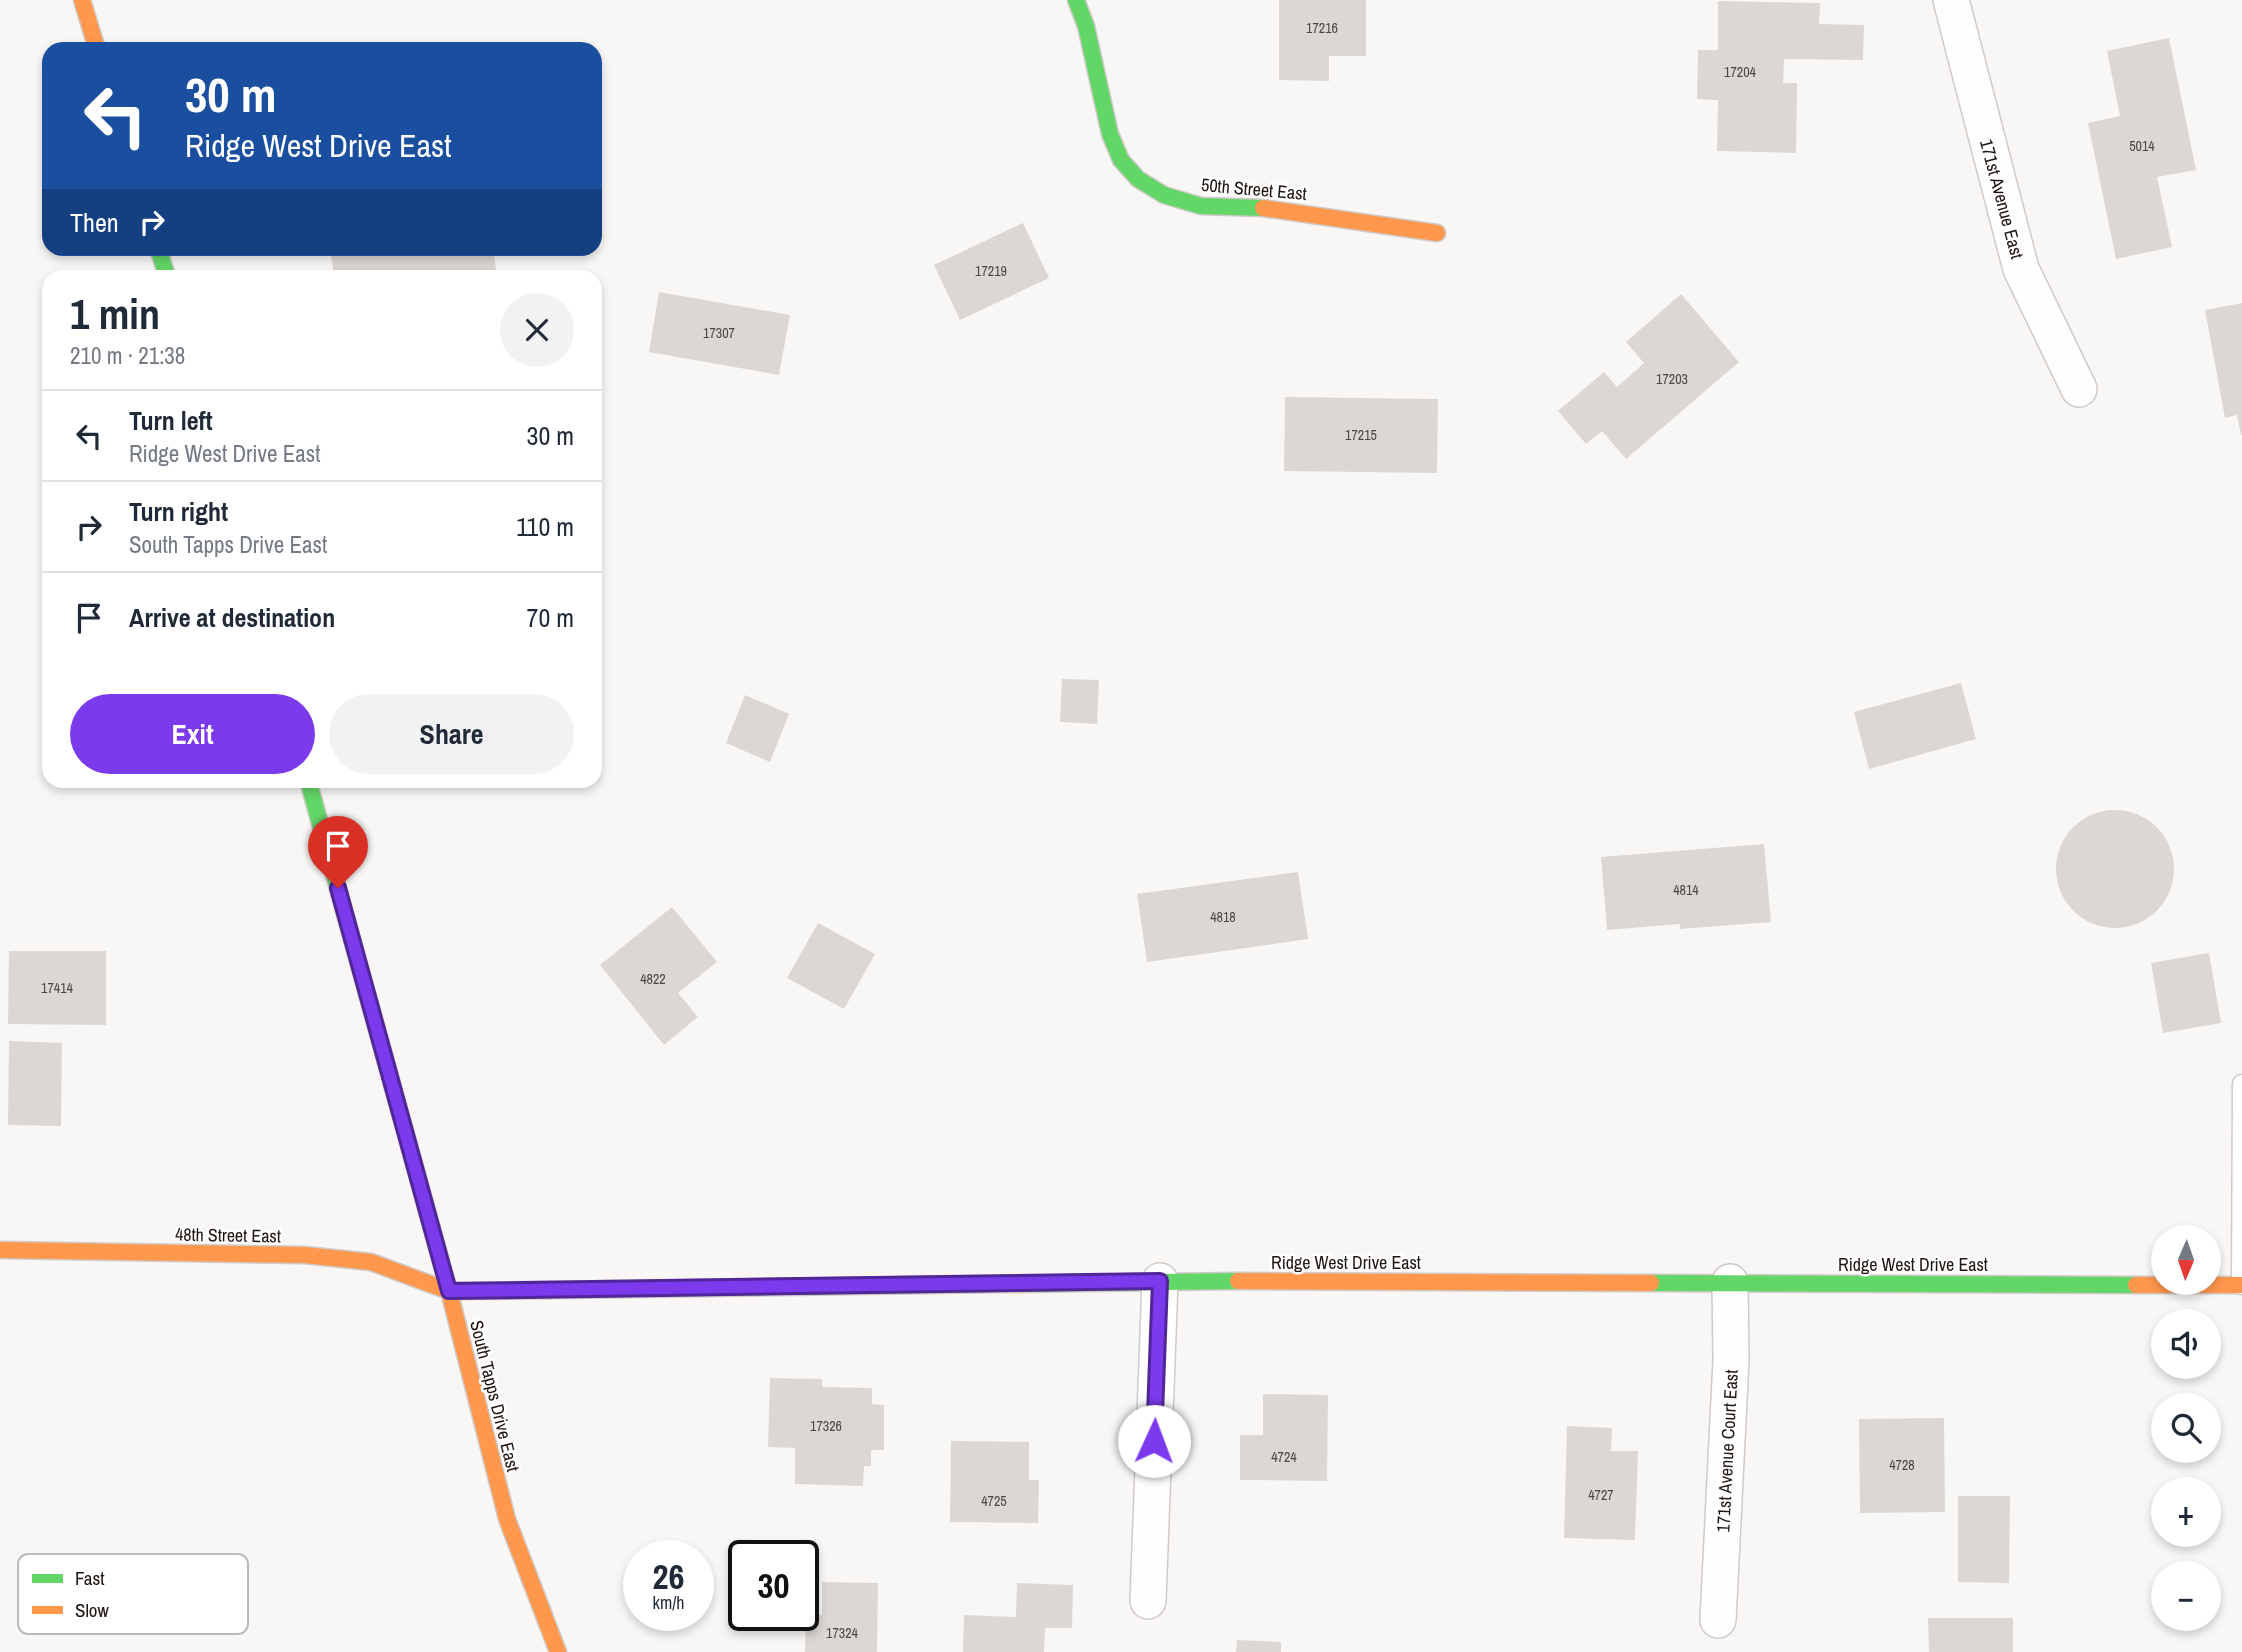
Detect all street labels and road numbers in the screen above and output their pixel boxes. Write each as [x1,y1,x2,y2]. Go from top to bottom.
street label: 171st Avenue East [1974,136,2030,262]
street label: 50th Street East [1200,172,1308,206]
street label: 48th Street East [175,1222,281,1248]
street label: Ridge West Drive East [1271,1250,1421,1275]
street label: Ridge West Drive East [1838,1252,1988,1277]
street label: South Tapps Drive East [464,1318,526,1474]
street label: 171st Avenue Court East [1710,1369,1744,1533]

